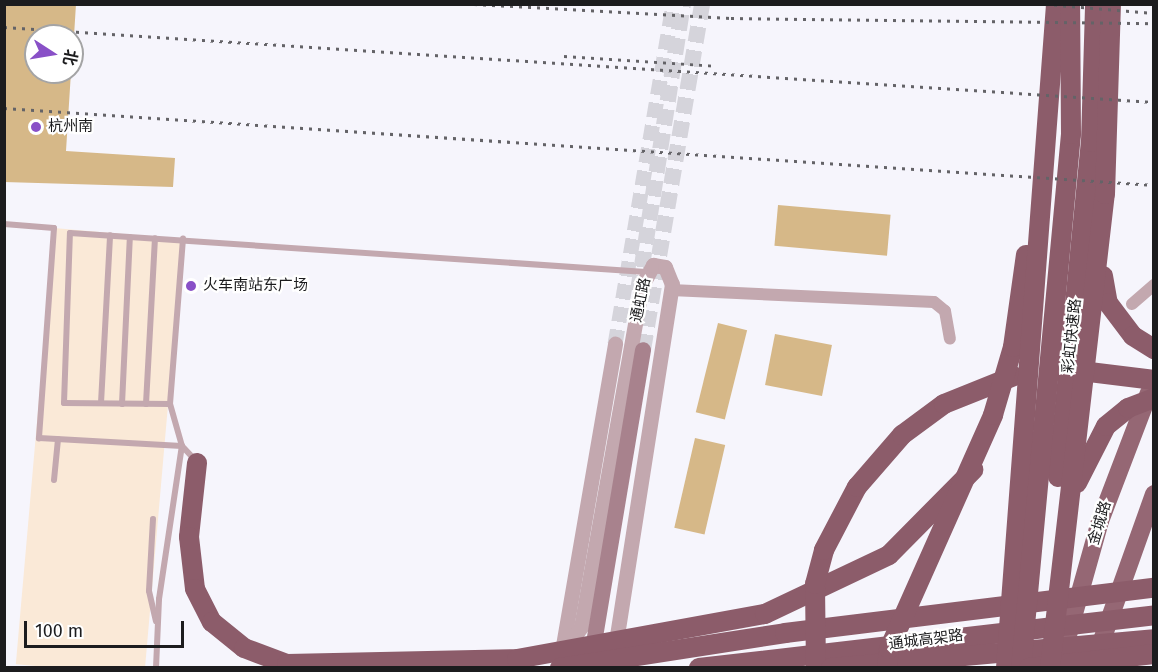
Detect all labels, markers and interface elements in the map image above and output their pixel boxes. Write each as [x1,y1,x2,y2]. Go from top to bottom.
north arrow [24,24,84,84]
text: 北 [59,48,81,67]
place label: 杭州南 [48,118,93,136]
marker: 杭州南 [29,120,43,134]
street label: 通虹路 [628,276,654,324]
place label: 火车南站东广场 [203,277,308,295]
marker: 火车南站东广场 [184,279,198,293]
street label: 彩虹快速路 [1059,298,1085,374]
street label: 金城路 [1085,499,1115,547]
scale bar [27,609,188,647]
text: 100 m [35,620,83,642]
street label: 通城高架路 [888,626,964,654]

